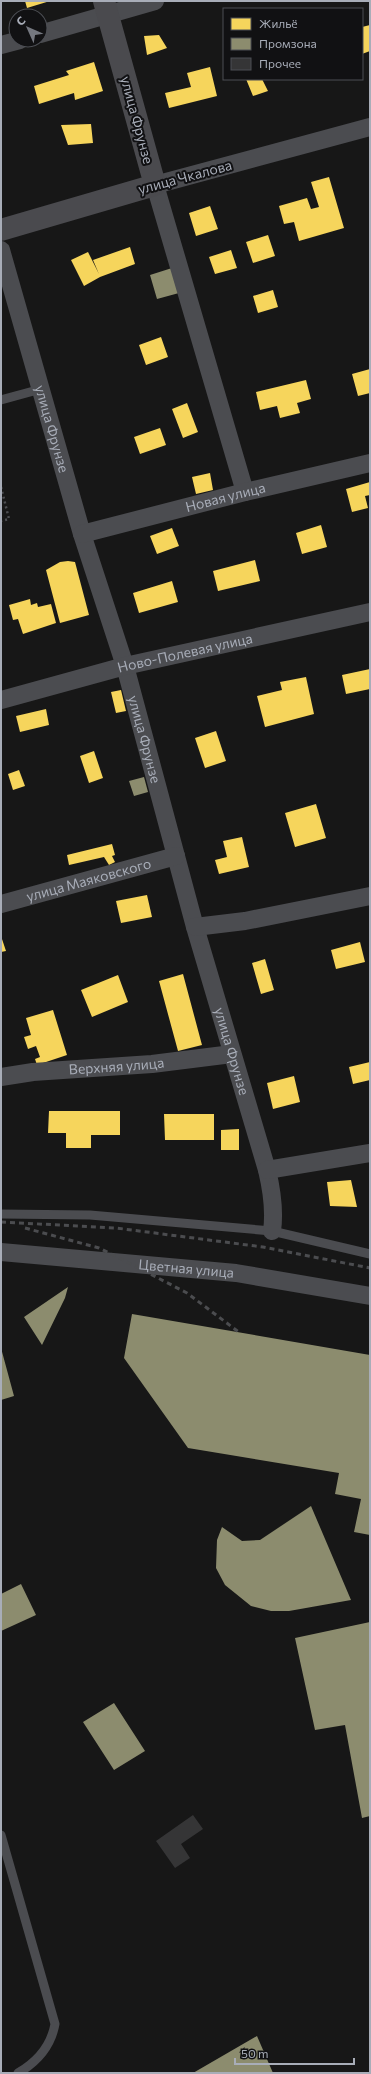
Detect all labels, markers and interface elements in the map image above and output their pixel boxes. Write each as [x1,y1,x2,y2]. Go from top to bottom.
north arrow [8,8,48,48]
legend [223,8,363,80]
text: С [13,13,28,28]
text: Жильё [259,16,298,30]
text: Промзона [259,36,317,50]
text: Прочее [259,56,301,70]
street label: улица Фрунзе [118,74,157,166]
street label: улица Чкалова [136,156,234,197]
street label: улица Фрунзе [32,383,73,475]
street label: Новая улица [183,479,267,515]
street label: Ново-Полевая улица [115,629,254,676]
street label: улица Фрунзе [125,693,165,785]
street label: улица Маяковского [24,854,153,905]
street label: улица Фрунзе [211,1005,253,1097]
street label: Верхняя улица [68,1054,165,1078]
street label: Цветная улица [138,1255,235,1281]
scale bar [235,2040,354,2066]
text: 50 m [241,2046,269,2060]

